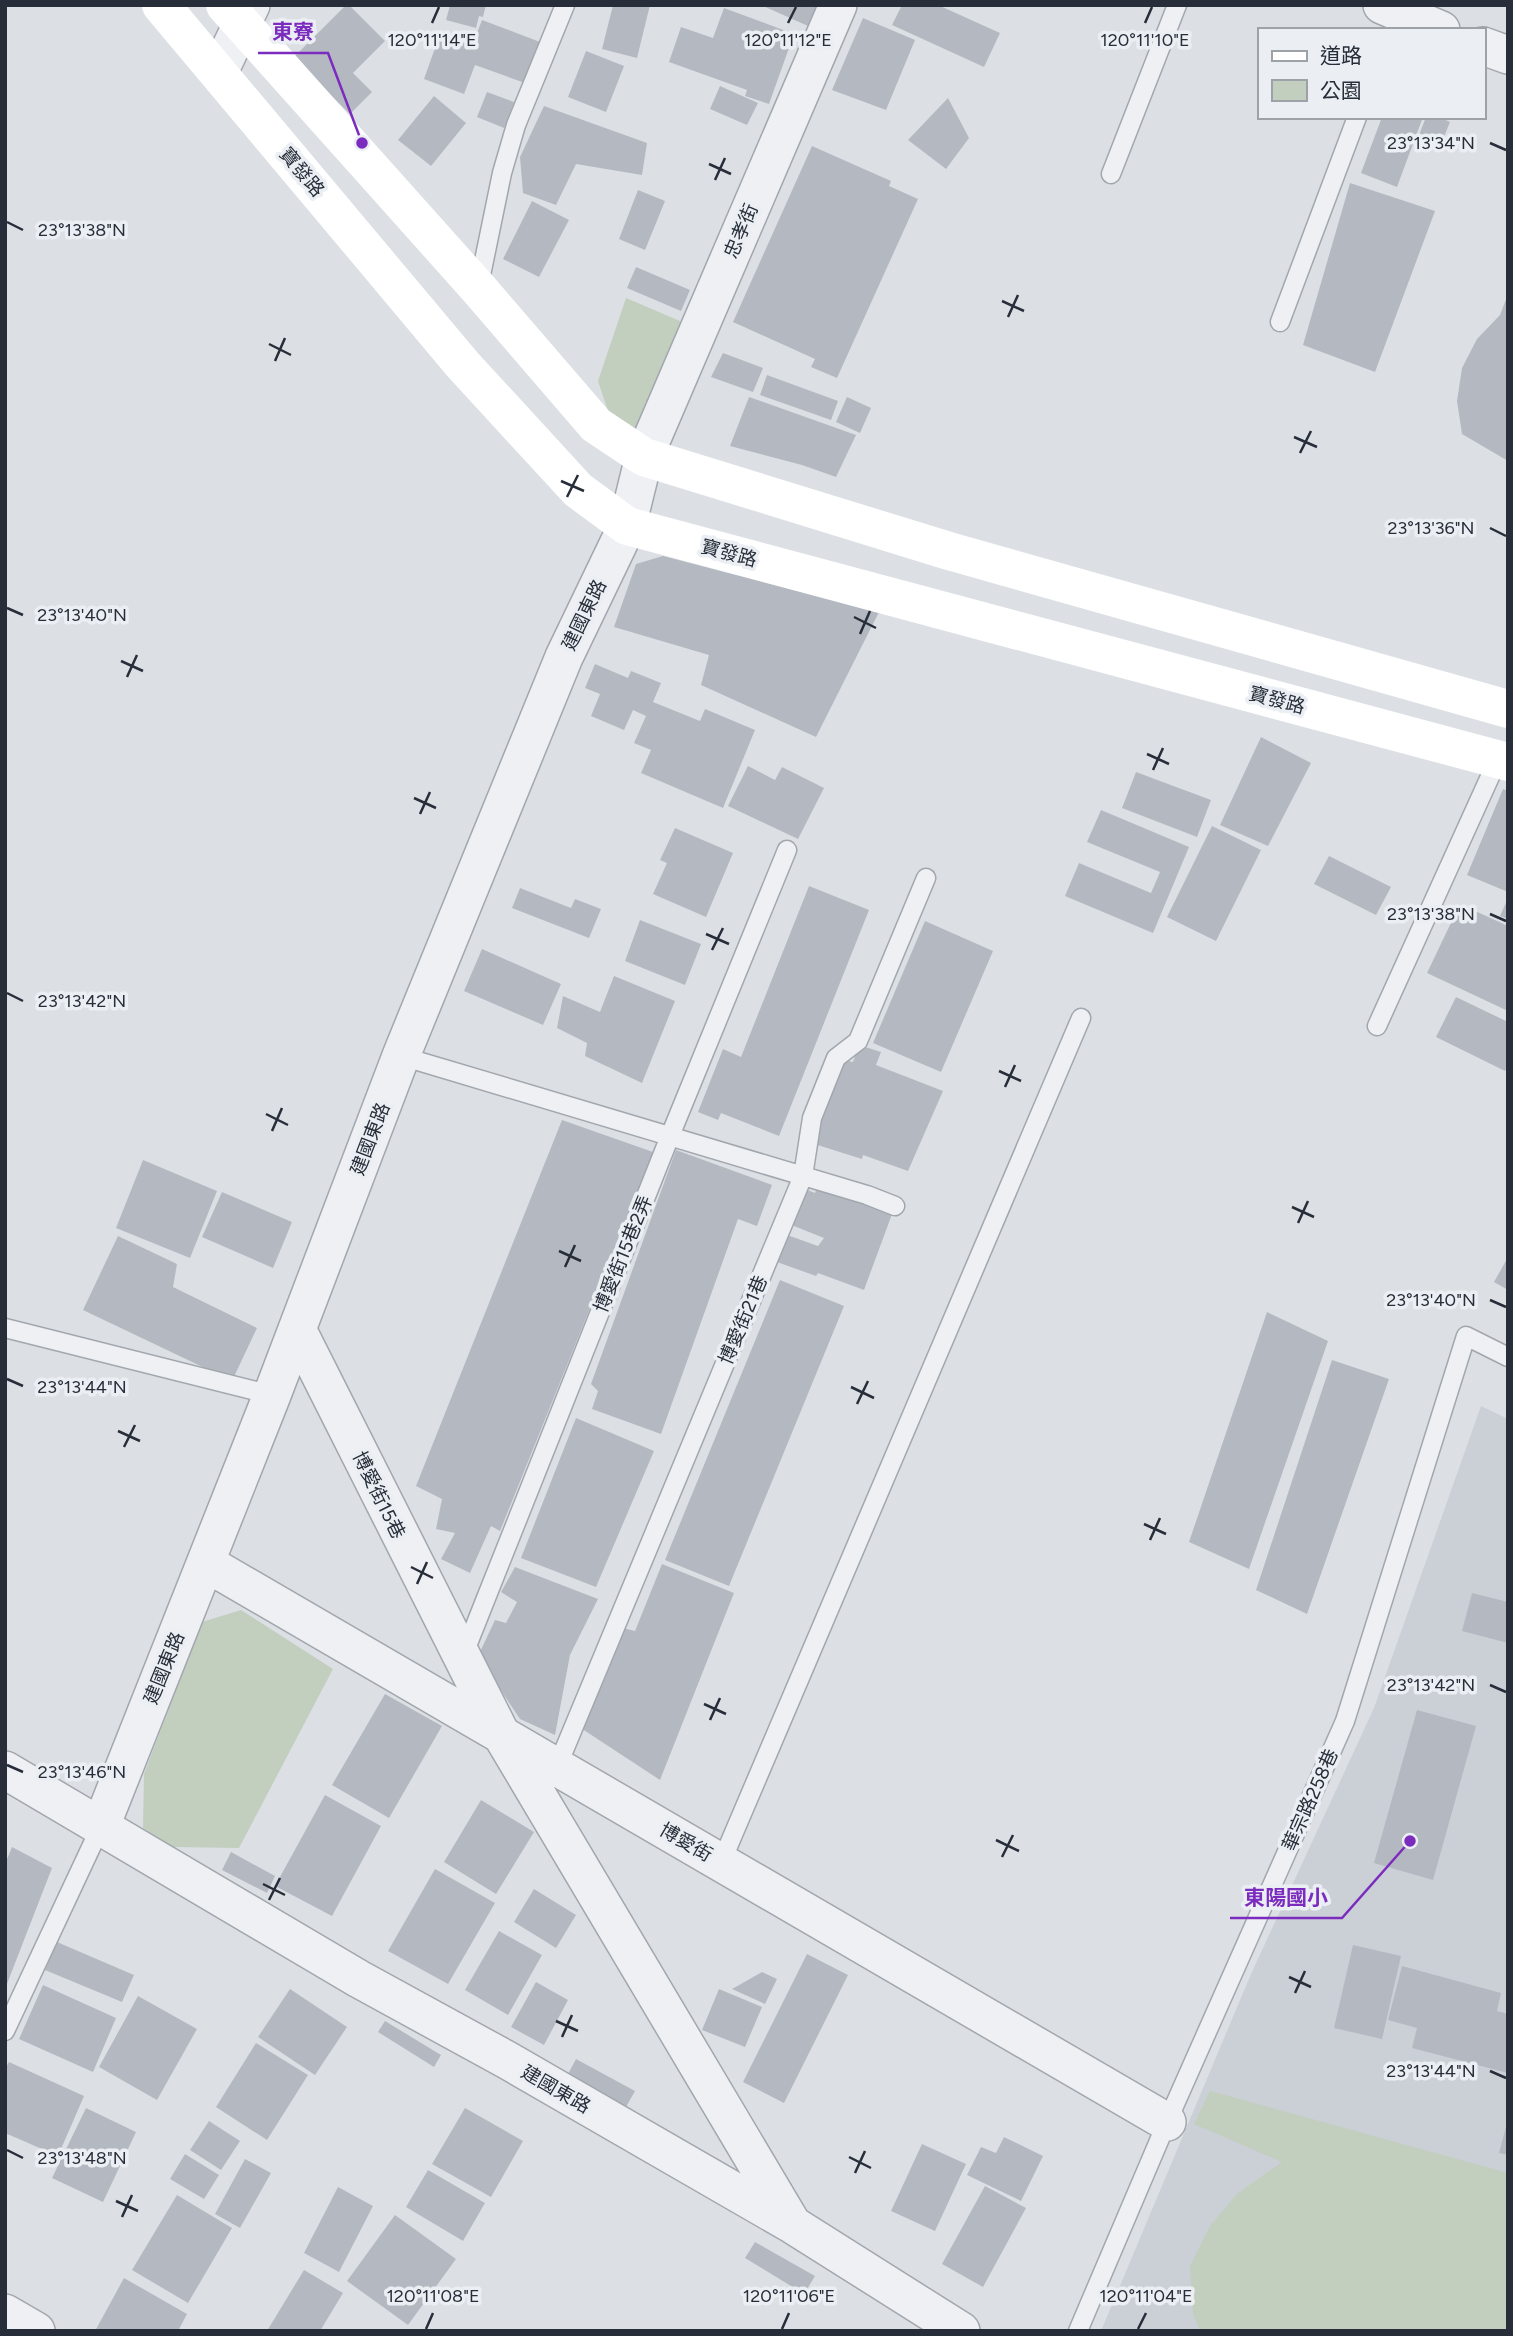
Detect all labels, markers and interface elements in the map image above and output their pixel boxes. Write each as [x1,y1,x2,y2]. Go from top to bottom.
callout: 東寮 [258,11,328,53]
text: 東寮 [272,19,314,44]
legend [1258,28,1485,119]
text: 120°11'14"E [387,29,477,51]
text: 120°11'12"E [744,29,832,51]
text: 120°11'10"E [1100,29,1190,51]
text: 道路 [1320,43,1362,68]
text: 公園 [1320,78,1362,103]
text: 23°13'34"N [1387,132,1475,154]
street label: 寶發路 [275,143,329,201]
street label: 忠孝街 [719,200,763,262]
text: 23°13'38"N [38,219,126,241]
text: 23°13'36"N [1388,517,1475,539]
street label: 寶發路 [698,535,760,571]
street label: 建國東路 [557,576,611,654]
text: 23°13'40"N [37,604,127,626]
street label: 寶發路 [1246,682,1308,718]
text: 23°13'38"N [1387,903,1475,925]
text: 23°13'42"N [38,990,126,1012]
street label: 建國東路 [346,1099,394,1179]
street label: 博愛街15巷2弄 [589,1192,657,1316]
street label: 博愛街21巷 [714,1272,772,1368]
text: 23°13'40"N [1386,1289,1476,1311]
text: 23°13'44"N [37,1376,127,1398]
street label: 博愛街15巷 [348,1447,410,1543]
street label: 建國東路 [139,1628,189,1708]
text: 23°13'42"N [1387,1674,1475,1696]
street label: 華宗路258巷 [1277,1745,1343,1855]
text: 23°13'46"N [38,1761,126,1783]
street label: 博愛街 [656,1818,716,1866]
callout: 東陽國小 [1230,1876,1342,1918]
text: 東陽國小 [1244,1885,1328,1910]
street label: 建國東路 [517,2060,595,2118]
text: 23°13'44"N [1386,2060,1476,2082]
text: 23°13'48"N [37,2147,127,2169]
text: 120°11'08"E [386,2285,480,2307]
text: 120°11'06"E [743,2285,835,2307]
text: 120°11'04"E [1099,2285,1193,2307]

